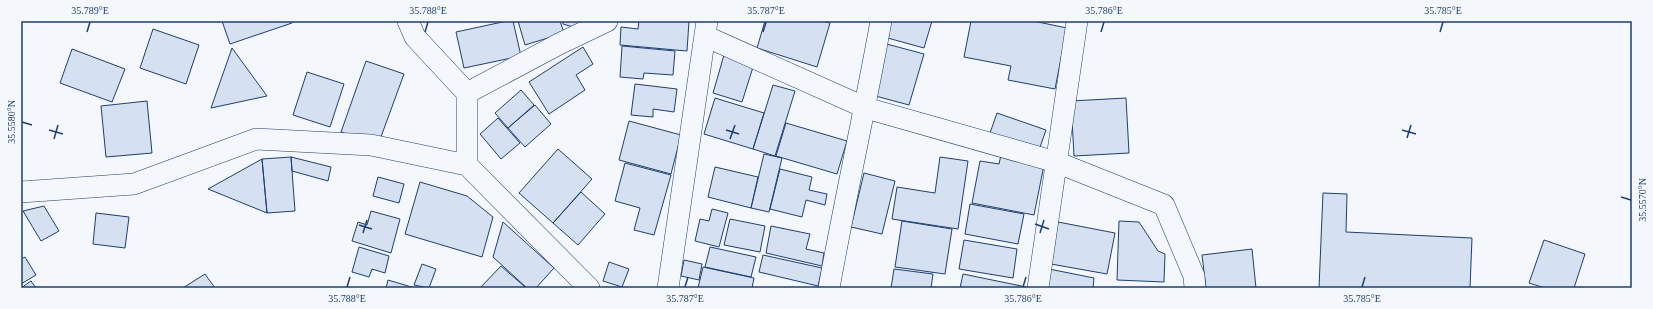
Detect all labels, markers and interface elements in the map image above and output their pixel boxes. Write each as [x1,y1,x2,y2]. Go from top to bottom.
text: 35.789°E [71,5,109,16]
text: 35.788°E [409,5,447,16]
text: 35.787°E [747,5,785,16]
text: 35.786°E [1085,5,1123,16]
text: 35.785°E [1424,5,1462,16]
text: 35.5580°N [6,100,17,144]
text: 35.5570°N [1637,178,1648,222]
text: 35.788°E [328,293,366,304]
text: 35.787°E [666,293,704,304]
text: 35.786°E [1004,293,1042,304]
text: 35.785°E [1343,293,1381,304]

